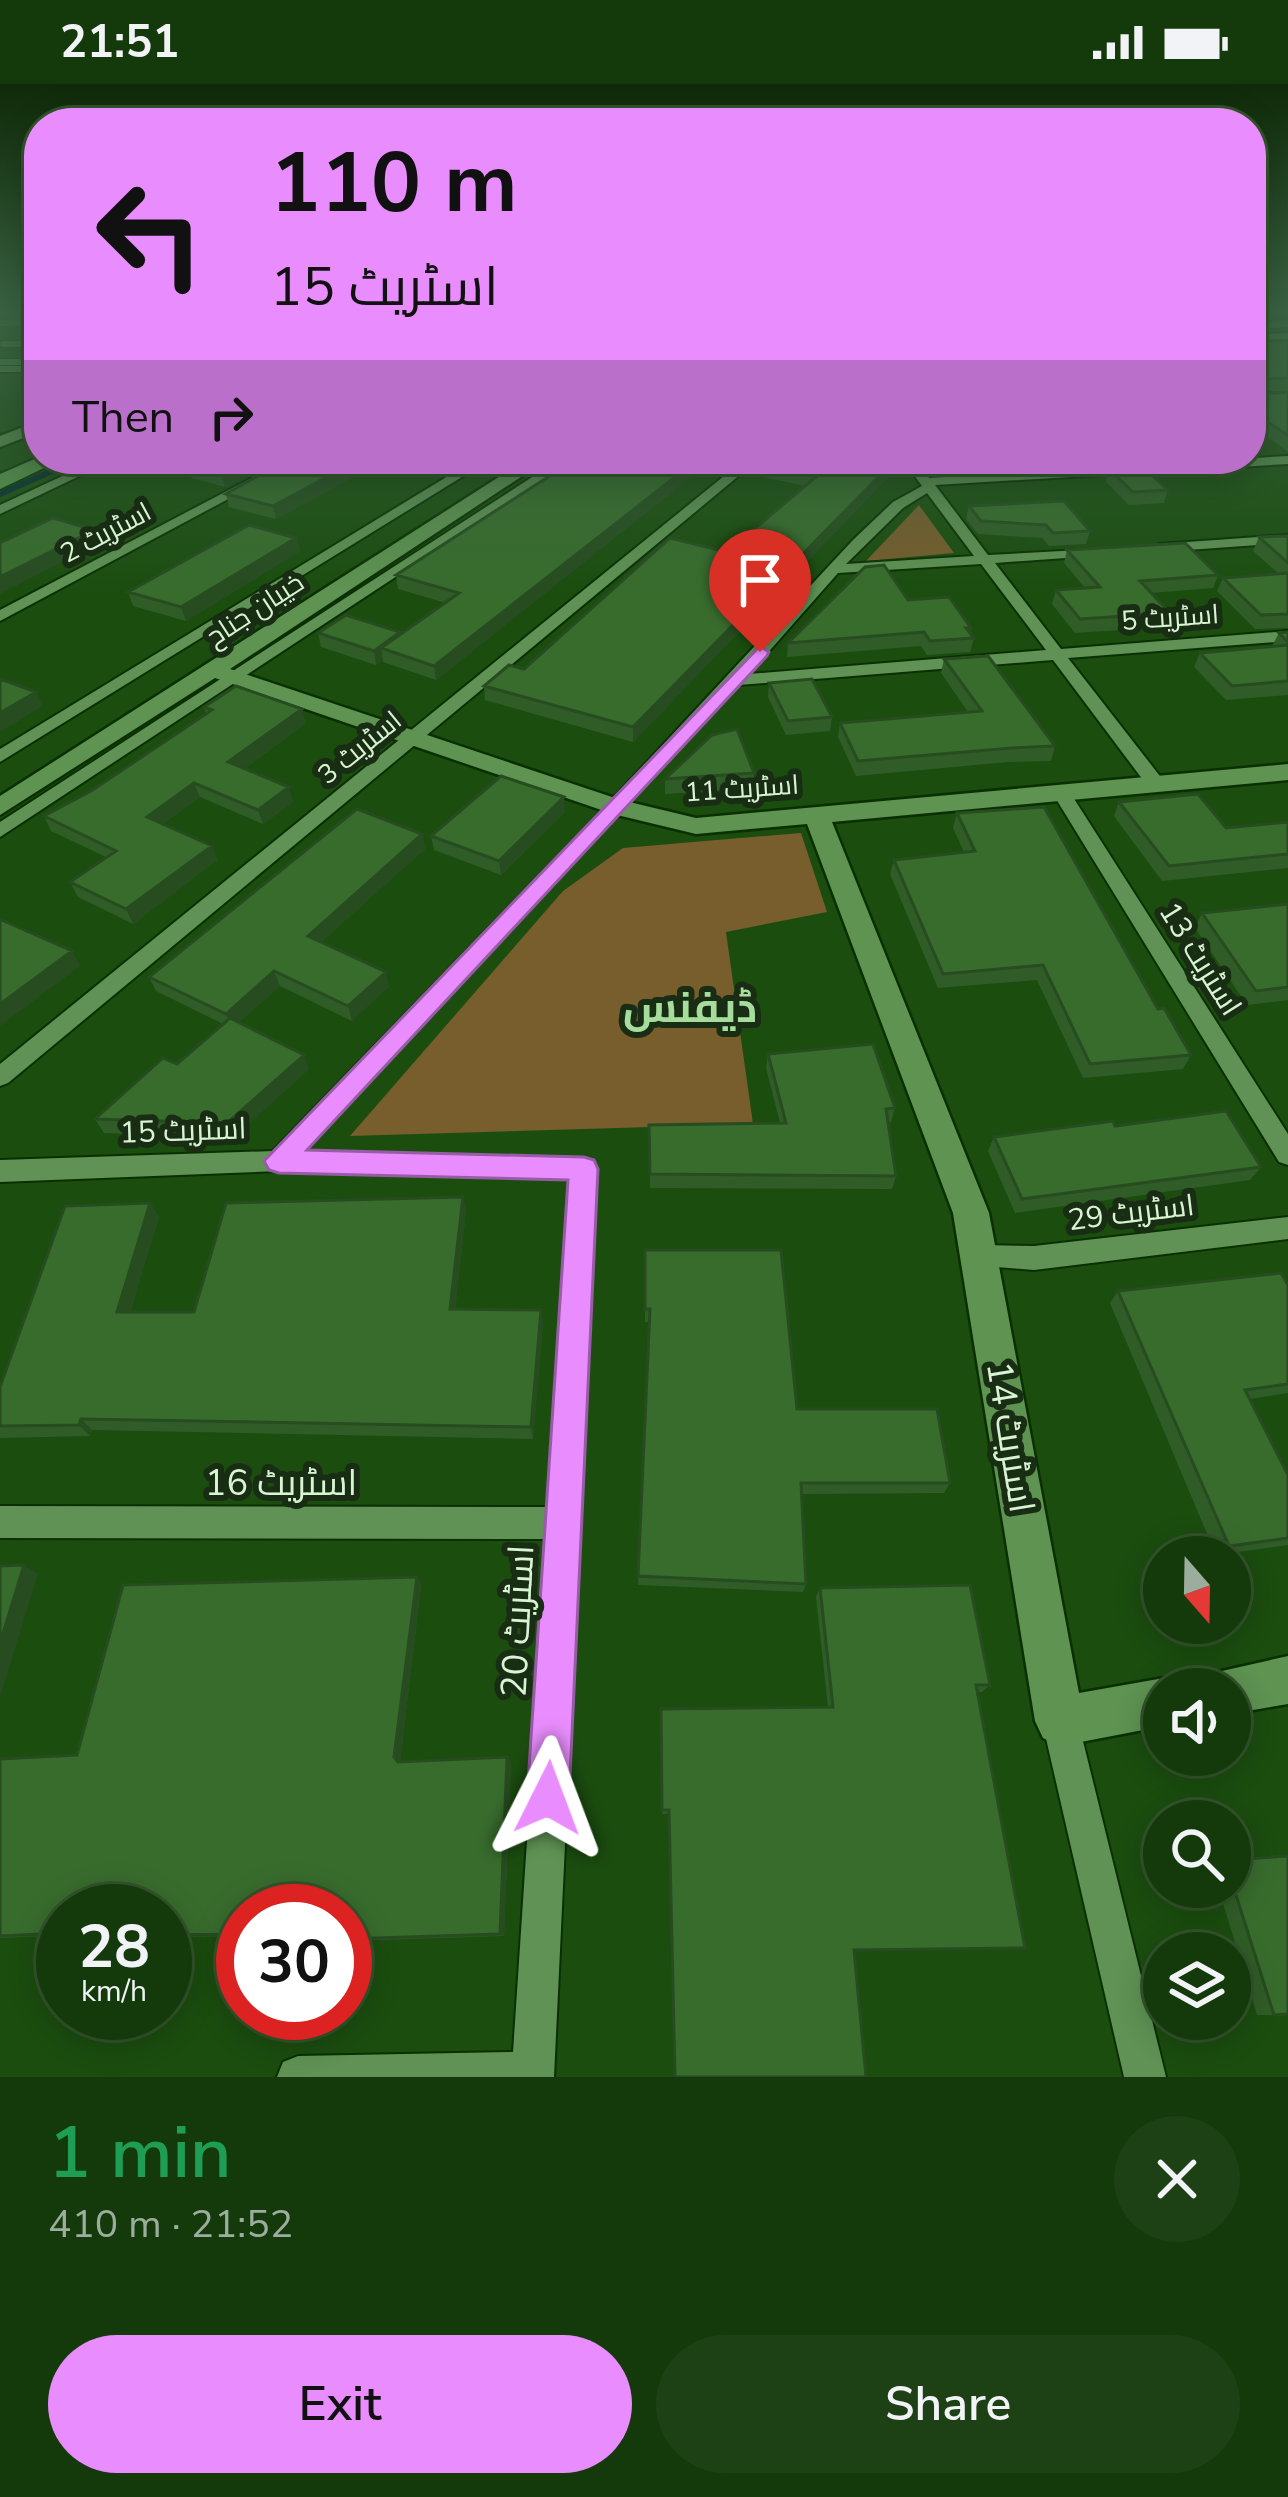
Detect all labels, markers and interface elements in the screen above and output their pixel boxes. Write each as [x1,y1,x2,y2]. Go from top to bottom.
text: 21:51 [60,12,179,73]
text: 110 m [270,126,518,241]
icon: left [72,156,228,312]
text: اسٹریٹ 15 [270,250,499,324]
icon: right [198,384,264,450]
text: Then [72,387,174,448]
street label: اسٹریٹ 2 [54,494,158,572]
pin [709,529,811,652]
icon: arrive [727,547,793,613]
street label: خیبان جناح [199,564,311,656]
street label: اسٹریٹ 5 [1120,596,1220,640]
street label: اسٹریٹ 3 [310,703,410,793]
street label: اسٹریٹ 11 [684,767,800,811]
street label: اسٹریٹ 13 [1149,894,1251,1024]
district label: ڈیفنس [623,980,757,1037]
street label: اسٹریٹ 15 [119,1108,247,1154]
street label: اسٹریٹ 29 [1066,1185,1196,1241]
street label: اسٹریٹ 14 [974,1358,1046,1516]
street label: اسٹریٹ 16 [205,1459,357,1508]
north arrow [1143,1536,1251,1644]
map controls [1143,1536,1251,2040]
street label: اسٹریٹ 20 [490,1544,546,1698]
button: sound [1143,1668,1251,1776]
position arrow [485,1735,611,1861]
button: search [1143,1800,1251,1908]
speed limit sign: 30 [216,1884,372,2040]
text: 28 [78,1906,150,1988]
button: layers [1143,1932,1251,2040]
text: km/h [81,1971,147,2012]
text: 1 min [48,2104,231,2202]
button: close [1114,2116,1240,2242]
text: 410 m · 21:52 [48,2198,293,2251]
button: Exit [48,2335,632,2473]
button: Share [656,2335,1240,2473]

